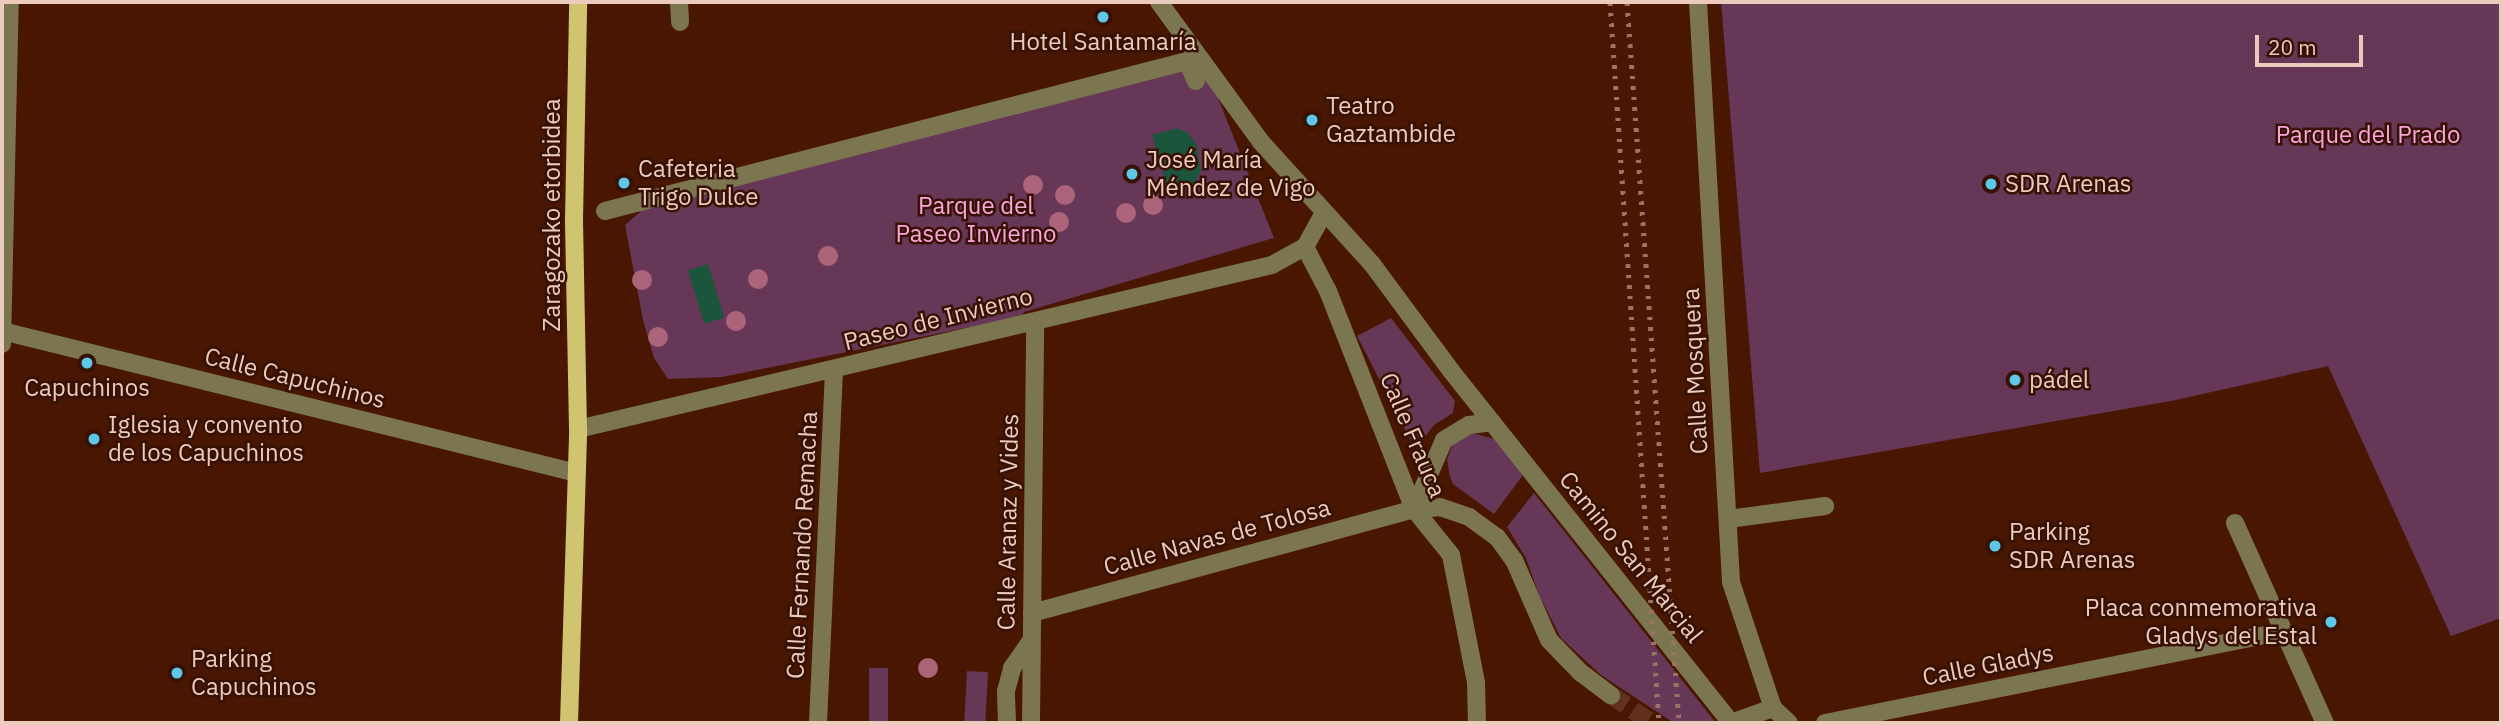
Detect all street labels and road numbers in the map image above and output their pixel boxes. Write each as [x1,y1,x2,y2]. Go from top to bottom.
street label: Zaragozako etorbidea [538,99,566,331]
street label: Paseo de Invierno [841,282,1035,356]
street label: Calle Mosquera [1676,287,1714,455]
street label: Calle Capuchinos [202,342,388,414]
street label: Calle Frauca [1374,368,1452,502]
street label: Calle Fernando Remacha [781,410,823,680]
street label: Calle Aranaz y Vides [992,413,1024,631]
street label: Camino San Marcial [1553,466,1709,648]
street label: Calle Navas de Tolosa [1100,493,1334,581]
street label: Calle Gladys [1920,638,2056,692]

